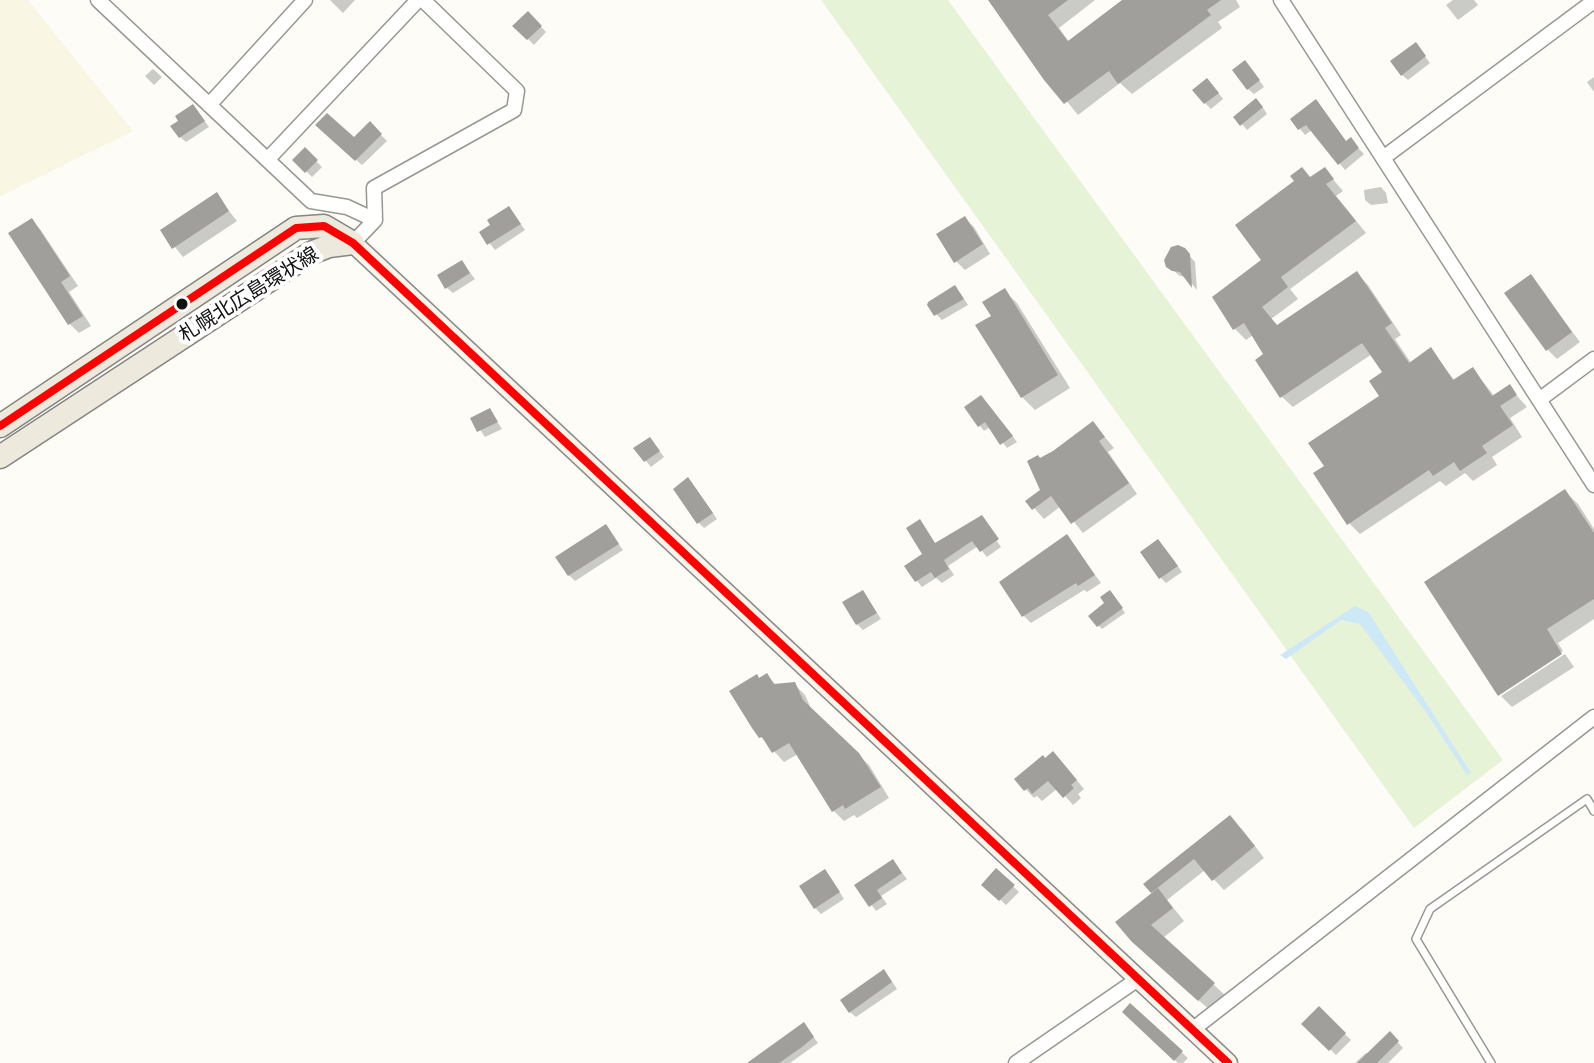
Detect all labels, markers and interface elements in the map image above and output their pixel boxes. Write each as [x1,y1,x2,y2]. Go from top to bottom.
street label: 札幌北広島環状線 [175,242,323,348]
unlabelled marker [174,296,190,312]

